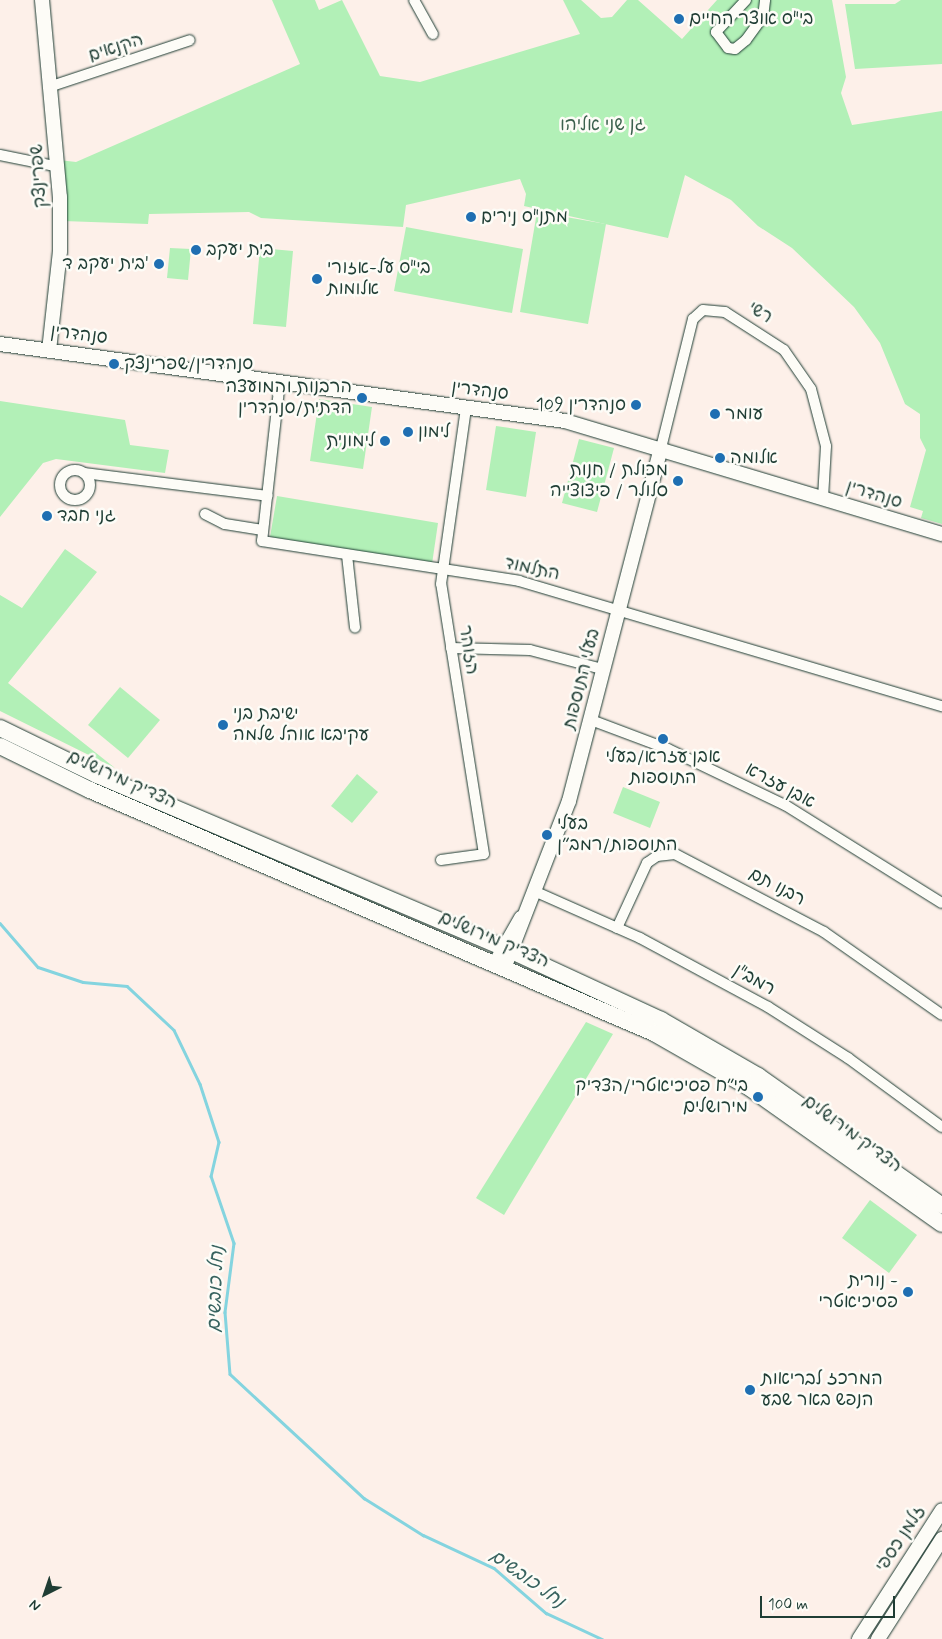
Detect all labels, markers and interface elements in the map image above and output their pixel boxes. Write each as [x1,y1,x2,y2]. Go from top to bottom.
place label: בי"ס אוצר החיים [689,8,813,30]
marker: בי"ס אוצר החיים [673,13,685,25]
street label: הקנאים [86,29,146,67]
park label: גן שני אליהו [560,114,646,136]
street label: שפרינצק [26,143,52,209]
place label: מתנ"ס נירים [481,206,568,228]
marker: מתנ"ס נירים [465,211,477,223]
place label: בית יעקב [206,239,273,261]
marker: בית יעקב [190,244,202,256]
place label: בית יעקב ד' [62,253,149,275]
marker: בית יעקב ד' [153,258,165,270]
place label: בי"ס על-אזורי אלומות [327,258,431,300]
marker: בי"ס על-אזורי אלומות [311,273,323,285]
street label: רשי [744,297,776,329]
street label: סנהדרין [49,321,109,349]
place label: סנהדרין/שפרינצק [124,353,253,375]
marker: סנהדרין/שפרינצק [108,358,120,370]
place label: הרבנות והמועצה הדתית/סנהדרין [225,377,352,419]
street label: סנהדרין [450,377,510,405]
marker: הרבנות והמועצה הדתית/סנהדרין [356,392,368,404]
place label: סנהדרין 109 [536,394,626,416]
marker: סנהדרין 109 [630,399,642,411]
place label: עומר [725,403,763,425]
marker: עומר [709,408,721,420]
place label: לימון [418,421,450,443]
marker: לימון [402,426,414,438]
place label: לימונית [326,430,375,452]
marker: לימונית [379,435,391,447]
place label: אלומה [730,447,778,469]
marker: אלומה [714,452,726,464]
place label: מכולת / חנות סלולר / פיצוצייה [550,460,668,502]
marker: מכולת / חנות סלולר / פיצוצייה [672,475,684,487]
street label: סנהדרין [843,476,905,514]
place label: גני חבד [57,505,116,527]
marker: גני חבד [41,510,53,522]
street label: התלמוד [502,553,562,585]
street label: הזוהר [453,624,483,676]
street label: בעלי התוספות [559,626,605,732]
place label: ישיבת בני עקיבא אוהל שלמה [233,704,369,746]
marker: ישיבת בני עקיבא אוהל שלמה [217,719,229,731]
marker: אבן עזרא/בעלי התוספות [657,733,669,745]
street label: הצדיק מירושלים [64,746,180,814]
place label: אבן עזרא/בעלי התוספות [606,747,720,790]
street label: אבן עזרא [741,759,819,813]
place label: בעלי התוספות/רמב״ן [557,814,678,856]
marker: בעלי התוספות/רמב״ן [541,829,553,841]
street label: רבנו תם [745,863,809,911]
street label: הצדיק מירושלים [436,907,552,973]
street label: רמב"ן [729,960,779,1000]
place label: בי״ח פסיכיאטרי/הצדיק מירושלים [575,1076,748,1118]
marker: בי״ח פסיכיאטרי/הצדיק מירושלים [752,1091,764,1103]
street label: הצדיק מירושלים [798,1091,906,1177]
water label: נחל כובשים [203,1245,229,1333]
place label: נורית - פסיכיאטרי [818,1271,898,1314]
marker: נורית - פסיכיאטרי [902,1286,914,1298]
place label: המרכז לבריאות הנפש באר שבע [761,1369,883,1412]
marker: המרכז לבריאות הנפש באר שבע [743,1383,757,1397]
street label: זלמן כספי [872,1502,930,1576]
water label: נחל כובשים [485,1545,569,1613]
north arrow [20,1569,70,1619]
scale bar [762,1586,897,1618]
text: N [26,1595,45,1615]
text: 100 m [768,1595,808,1615]

